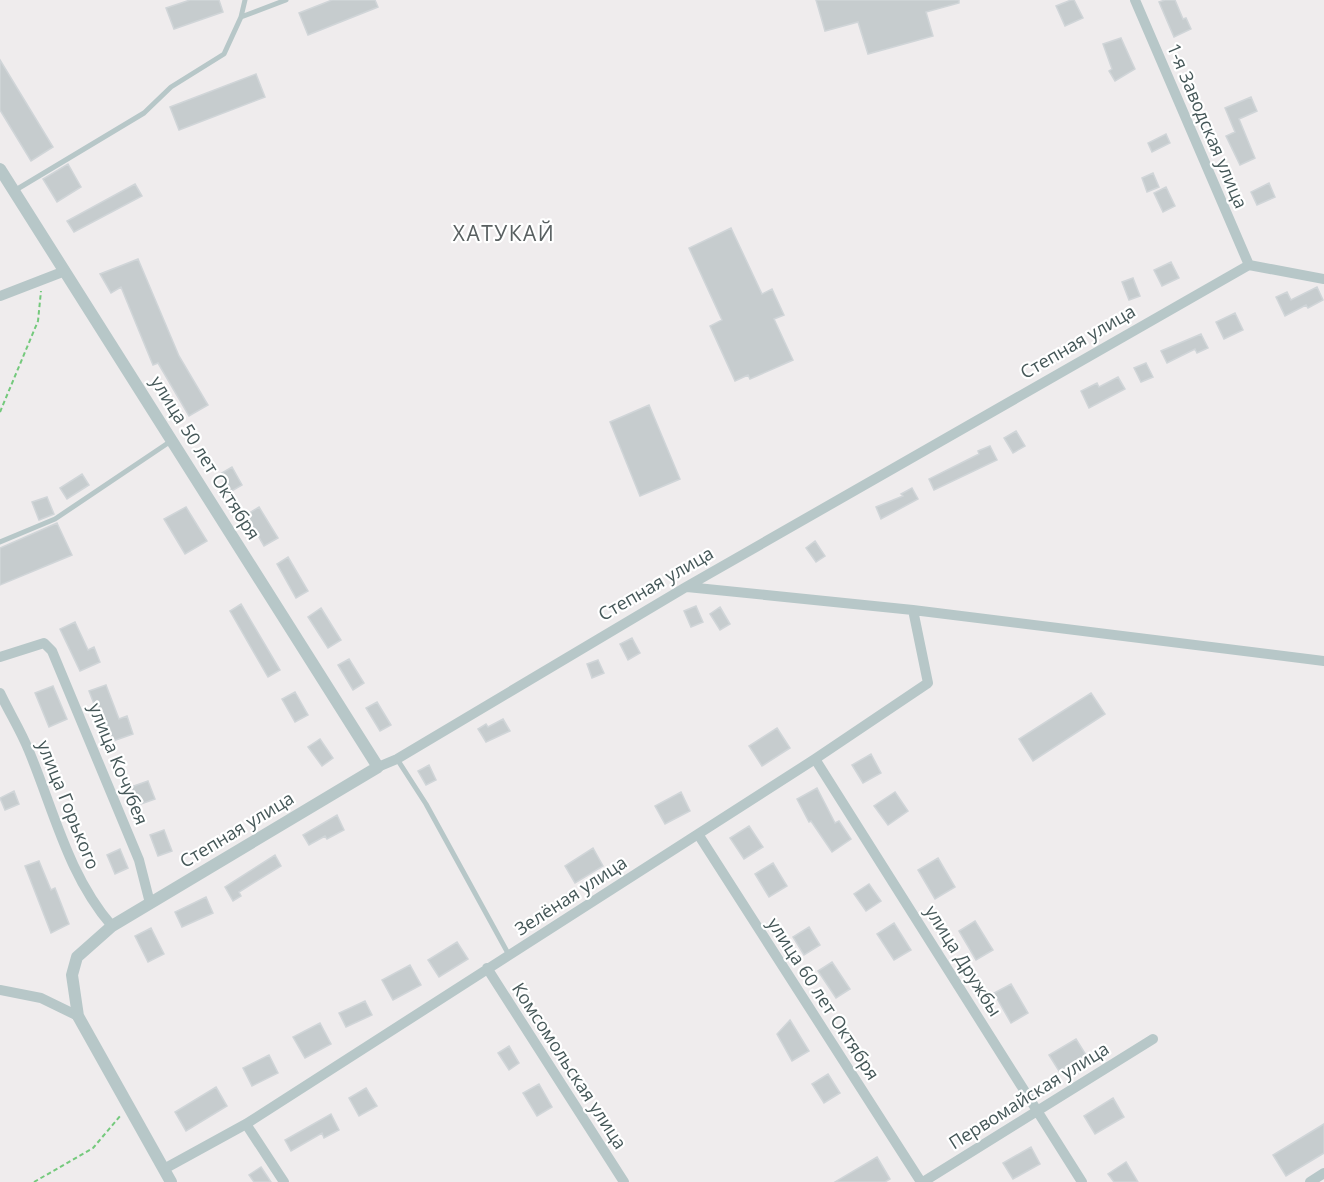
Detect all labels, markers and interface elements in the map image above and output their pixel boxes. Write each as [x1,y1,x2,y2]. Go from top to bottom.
street label: 1-я Заводская улица [1162,39,1254,212]
district label: ХАТУКАЙ [453,219,555,247]
street label: Степная улица [1016,298,1139,384]
street label: улица 50 лет Октября [146,371,266,544]
street label: Степная улица [594,540,717,626]
street label: улица Кочубея [84,699,154,828]
street label: улица Горького [32,737,106,873]
street label: Степная улица [175,786,298,873]
street label: Зелёная улица [510,850,631,940]
street label: улица Дружбы [920,900,1008,1021]
street label: улица 60 лет Октября [762,913,885,1084]
street label: Комсомольская улица [507,978,633,1153]
street label: Первомайская улица [944,1036,1113,1154]

